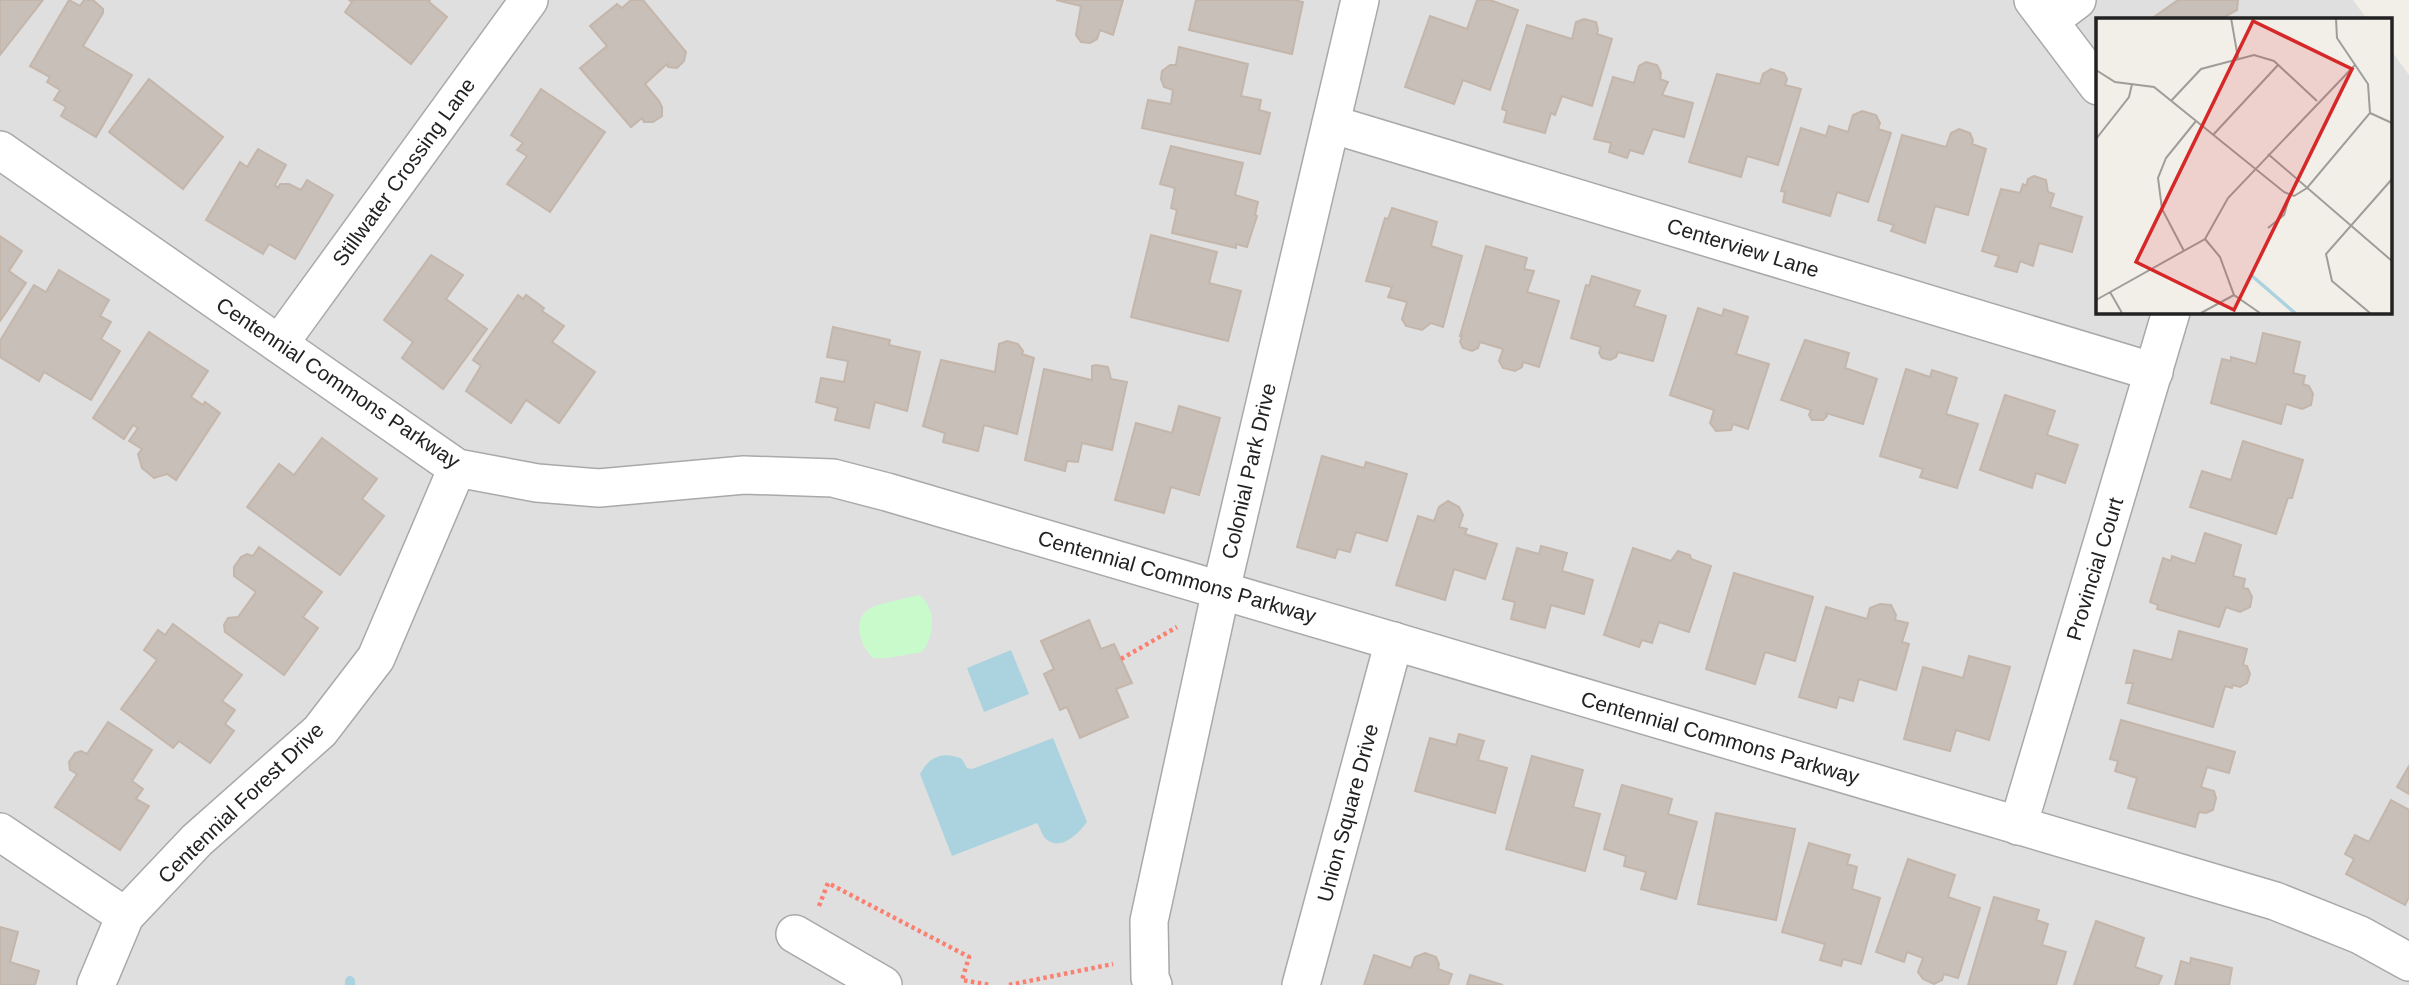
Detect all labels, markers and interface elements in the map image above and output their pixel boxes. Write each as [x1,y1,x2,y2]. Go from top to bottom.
inset map [2096,18,2392,313]
street label: Stillwater Crossing Lane [328,73,479,270]
street label: Centerview Lane [1664,213,1822,282]
street label: Centennial Commons Parkway [212,292,465,473]
street label: Colonial Park Drive [1217,381,1280,561]
street label: Provincial Court [2062,494,2127,643]
street label: Centennial Commons Parkway [1035,526,1319,627]
street label: Centennial Commons Parkway [1578,687,1862,788]
street label: Centennial Forest Drive [153,718,328,888]
street label: Union Square Drive [1313,721,1382,904]

